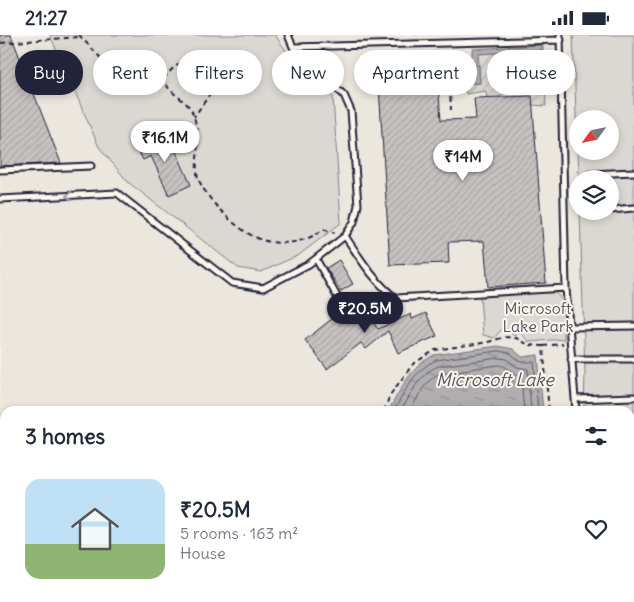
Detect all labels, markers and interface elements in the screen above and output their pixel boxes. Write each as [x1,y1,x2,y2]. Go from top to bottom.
text: 21:27 [25,6,67,30]
chip: Buy [15,50,83,95]
chip: Rent [93,50,167,95]
chip: Filters [177,50,262,95]
chip: New [272,50,344,95]
chip: Apartment [354,50,477,95]
chip: House [487,50,575,95]
north arrow [569,110,619,160]
map controls [569,110,619,220]
pin: ₹16.1M [124,121,206,163]
text: ₹16.1M [142,127,188,147]
pin: ₹14M [433,139,493,182]
text: ₹14M [444,146,482,166]
button: layers [569,170,619,220]
one-way arrow [64,190,72,201]
pin: ₹20.5M [324,291,406,334]
text: ₹20.5M [338,298,392,318]
park label: Microsoft Lake Park [502,298,574,336]
water label: Microsoft Lake [436,368,555,391]
icon: filters [582,422,610,450]
text: 3 homes [25,423,105,450]
text: ₹20.5M [180,496,251,523]
icon: home [65,499,125,559]
icon: heart [582,515,610,543]
text: 5 rooms · 163 m² [180,523,298,543]
text: House [180,543,226,563]

